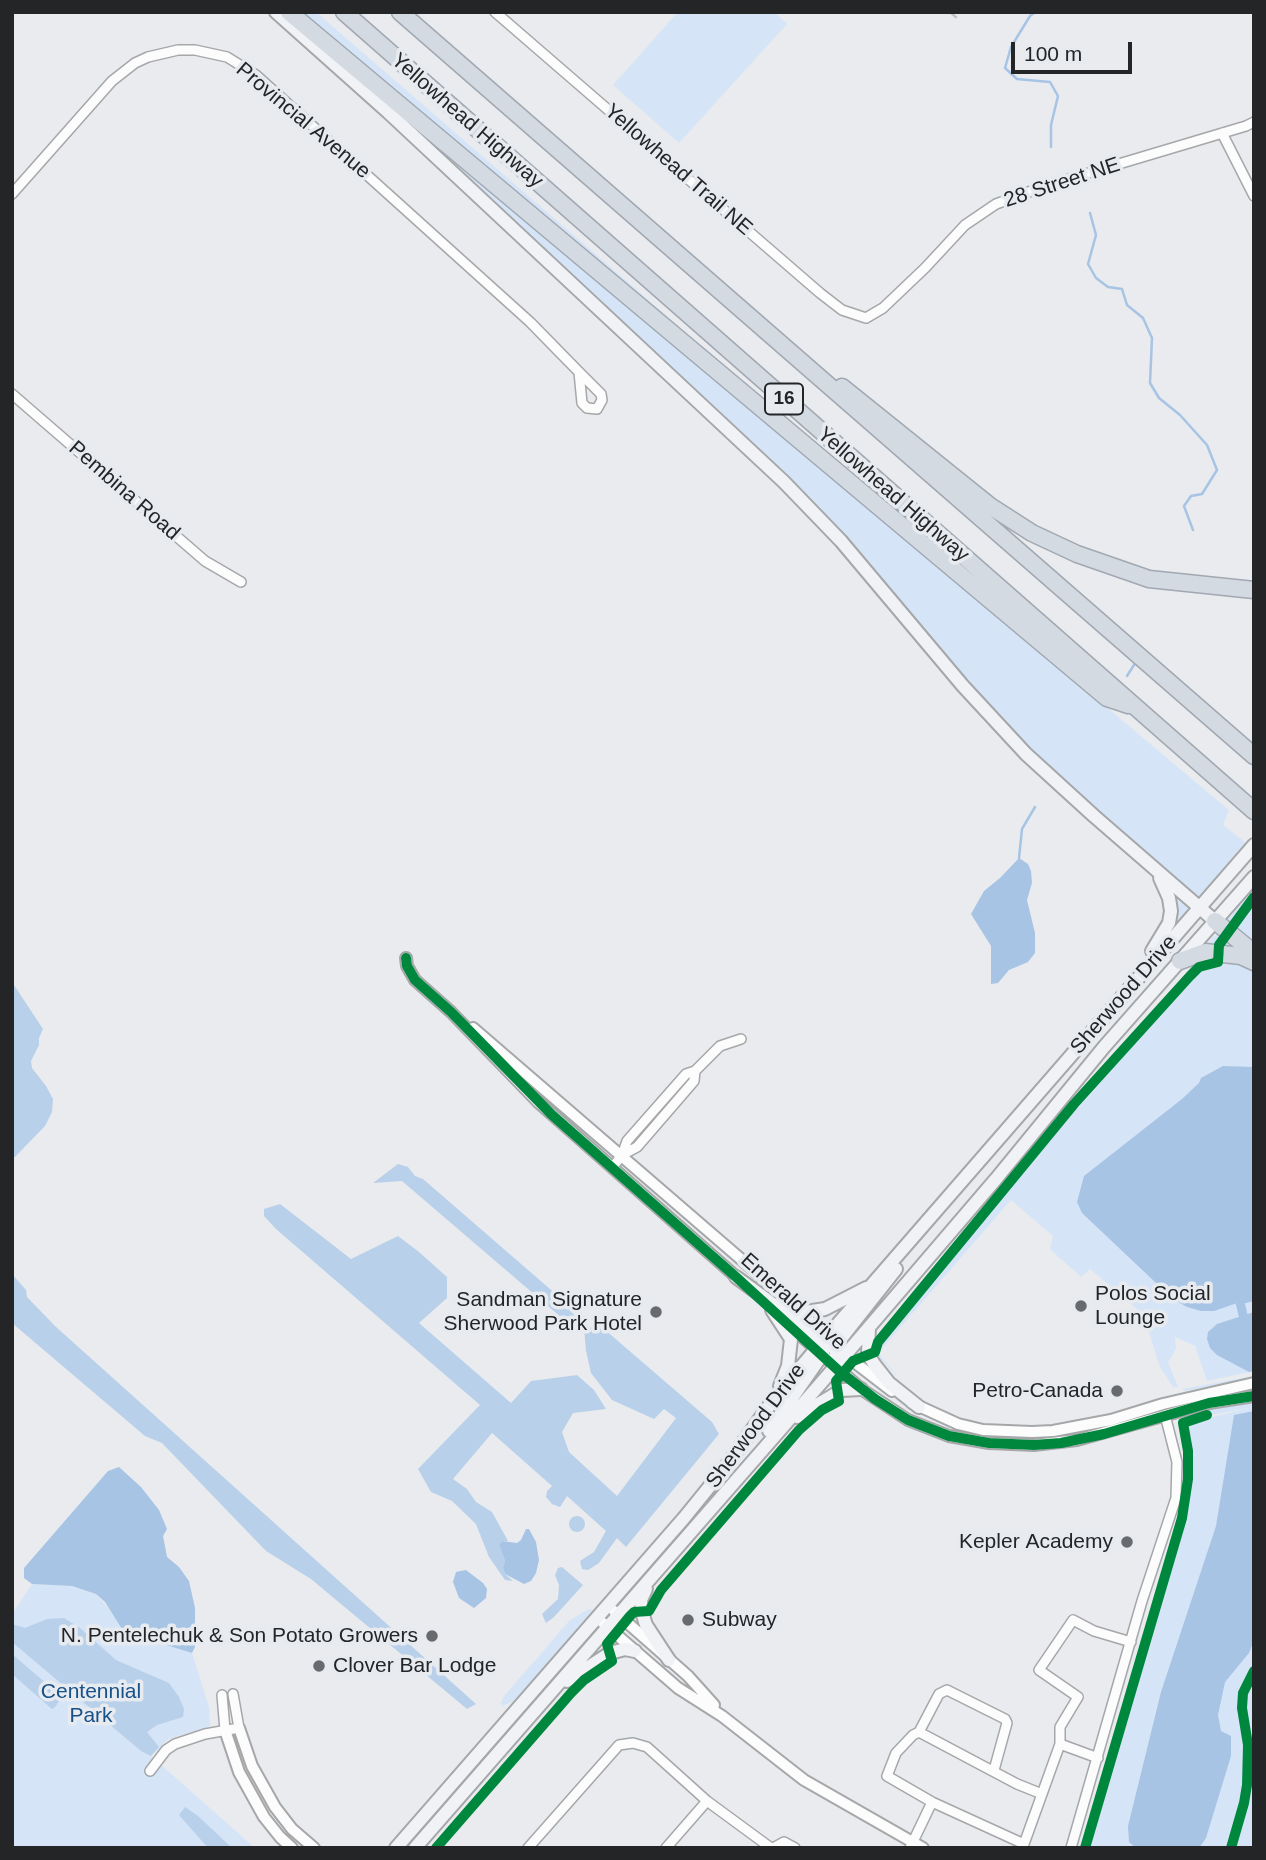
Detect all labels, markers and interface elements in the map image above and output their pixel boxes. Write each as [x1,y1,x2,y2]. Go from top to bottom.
scale bar [1014,28,1135,72]
text: 100 m [1024,42,1082,65]
street label: Yellowhead Highway [386,48,548,194]
street label: Provincial Avenue [231,57,375,185]
street label: Yellowhead Trail NE [599,99,757,241]
street label: 28 Street NE [1001,152,1123,214]
road number: 16 [765,384,803,414]
street label: Yellowhead Highway [812,422,974,568]
street label: Pembina Road [63,436,185,546]
street label: Sherwood Drive [1065,930,1183,1060]
street label: Emerald Drive [735,1248,851,1356]
place label: Polos Social Lounge [1095,1281,1211,1331]
place label: Sandman Signature Sherwood Park Hotel [444,1287,642,1337]
marker: Polos Social Lounge [1073,1298,1089,1314]
marker: Sandman Signature Sherwood Park Hotel [648,1304,664,1320]
street label: Sherwood Drive [701,1359,811,1493]
place label: Petro-Canada [972,1378,1103,1404]
marker: Petro-Canada [1109,1383,1125,1399]
place label: Kepler Academy [959,1529,1113,1555]
marker: Kepler Academy [1119,1534,1135,1550]
place label: Subway [702,1607,777,1633]
marker: Subway [680,1612,696,1628]
place label: N. Pentelechuk & Son Potato Growers [61,1623,418,1649]
marker: N. Pentelechuk & Son Potato Growers [424,1628,440,1644]
place label: Clover Bar Lodge [333,1653,496,1679]
marker: Clover Bar Lodge [311,1658,327,1674]
park label: Centennial Park [41,1679,141,1729]

